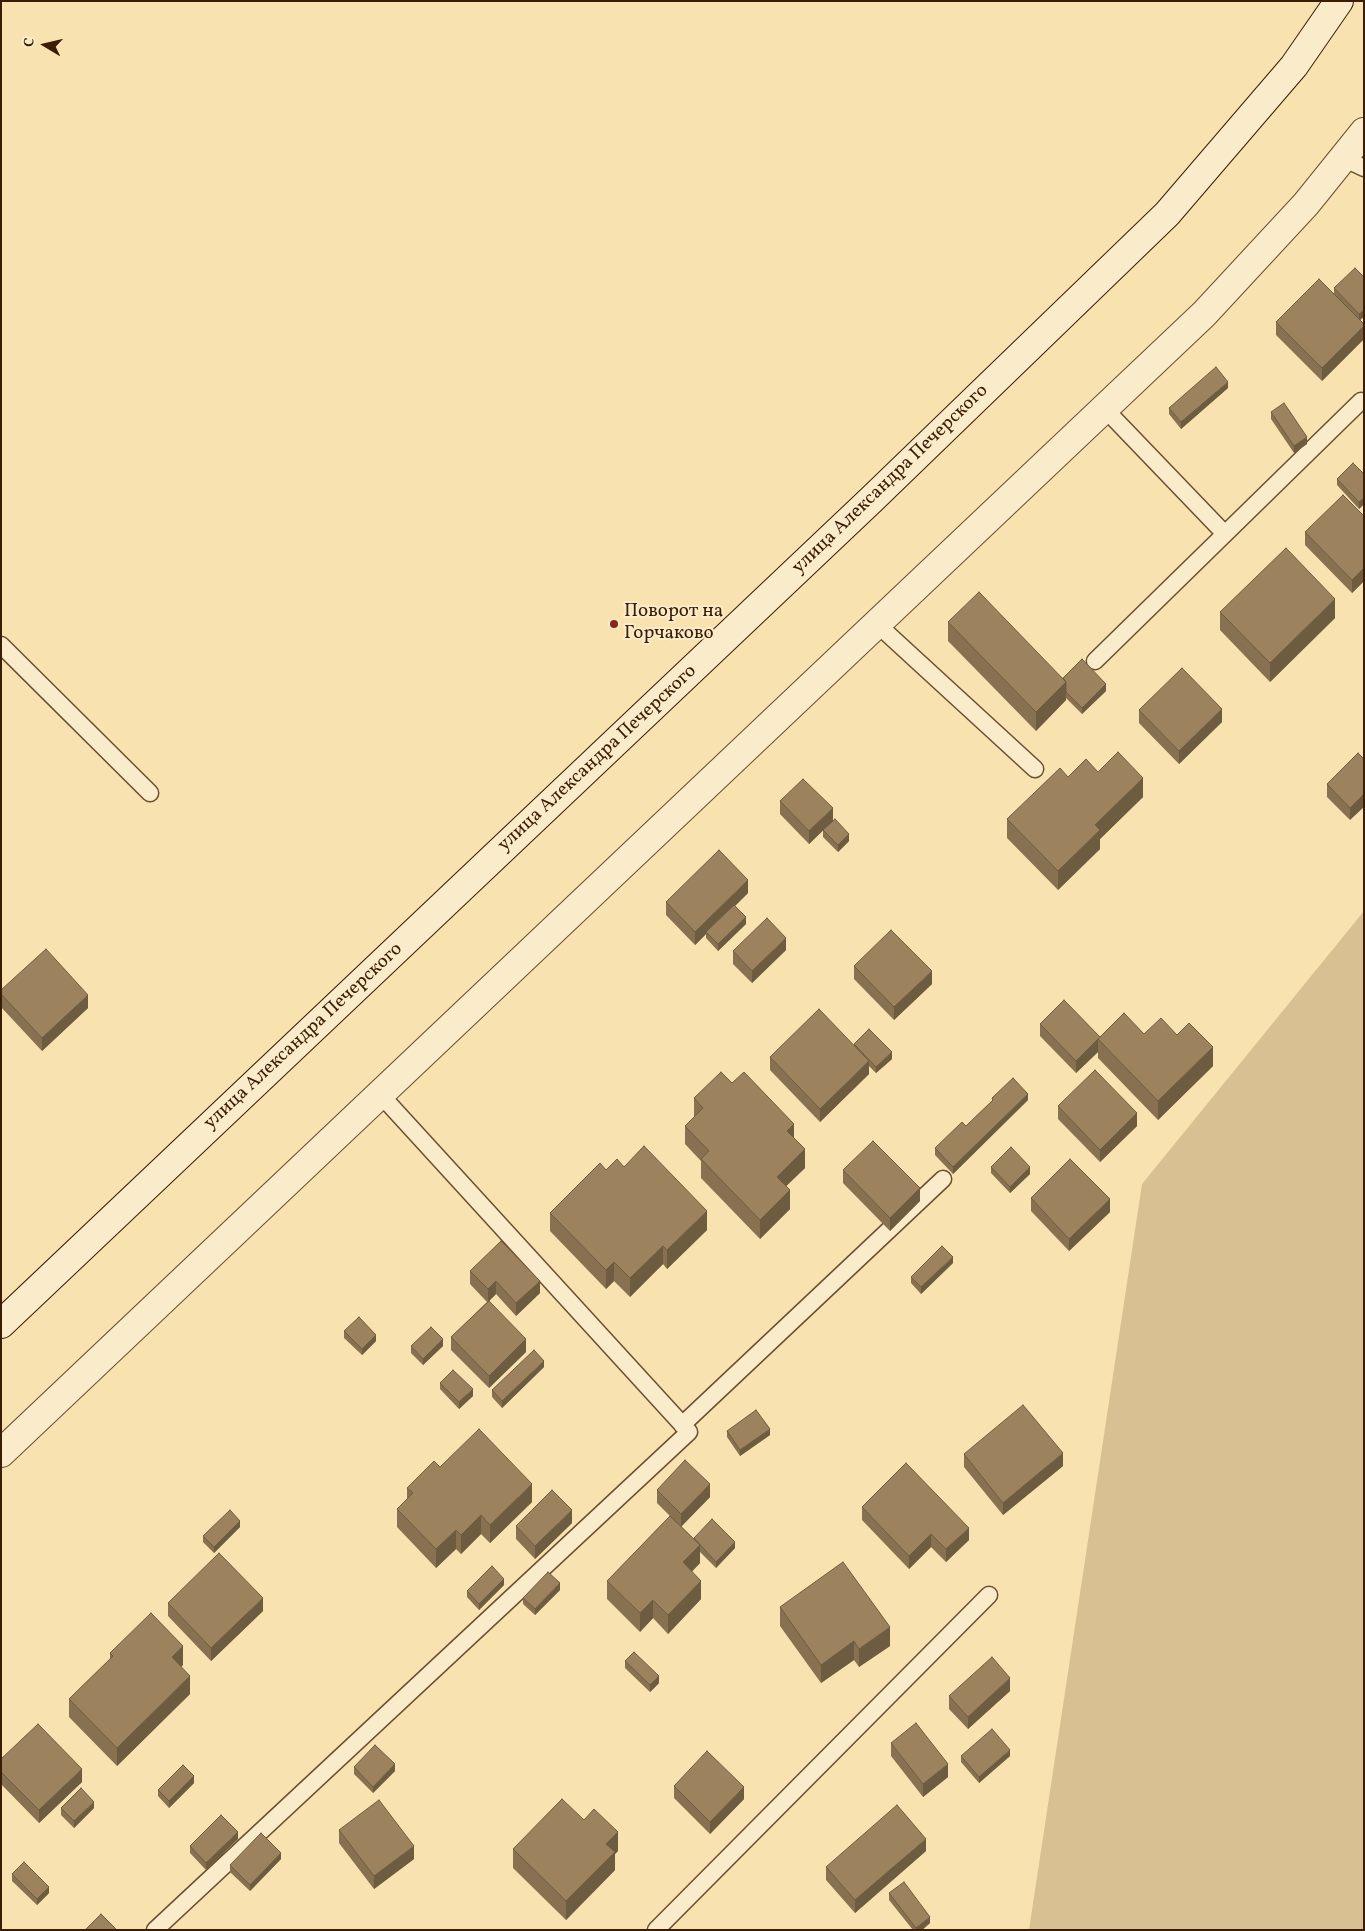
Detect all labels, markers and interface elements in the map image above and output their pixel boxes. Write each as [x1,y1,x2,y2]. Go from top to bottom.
north arrow [20,20,70,70]
text: С [20,37,40,49]
street label: улица Александра Печерского [788,380,994,580]
place label: Поворот на Горчаково [624,602,723,646]
marker: Поворот на Горчаково [608,618,620,630]
street label: улица Александра Печерского [494,661,702,857]
street label: улица Александра Печерского [200,939,408,1135]

